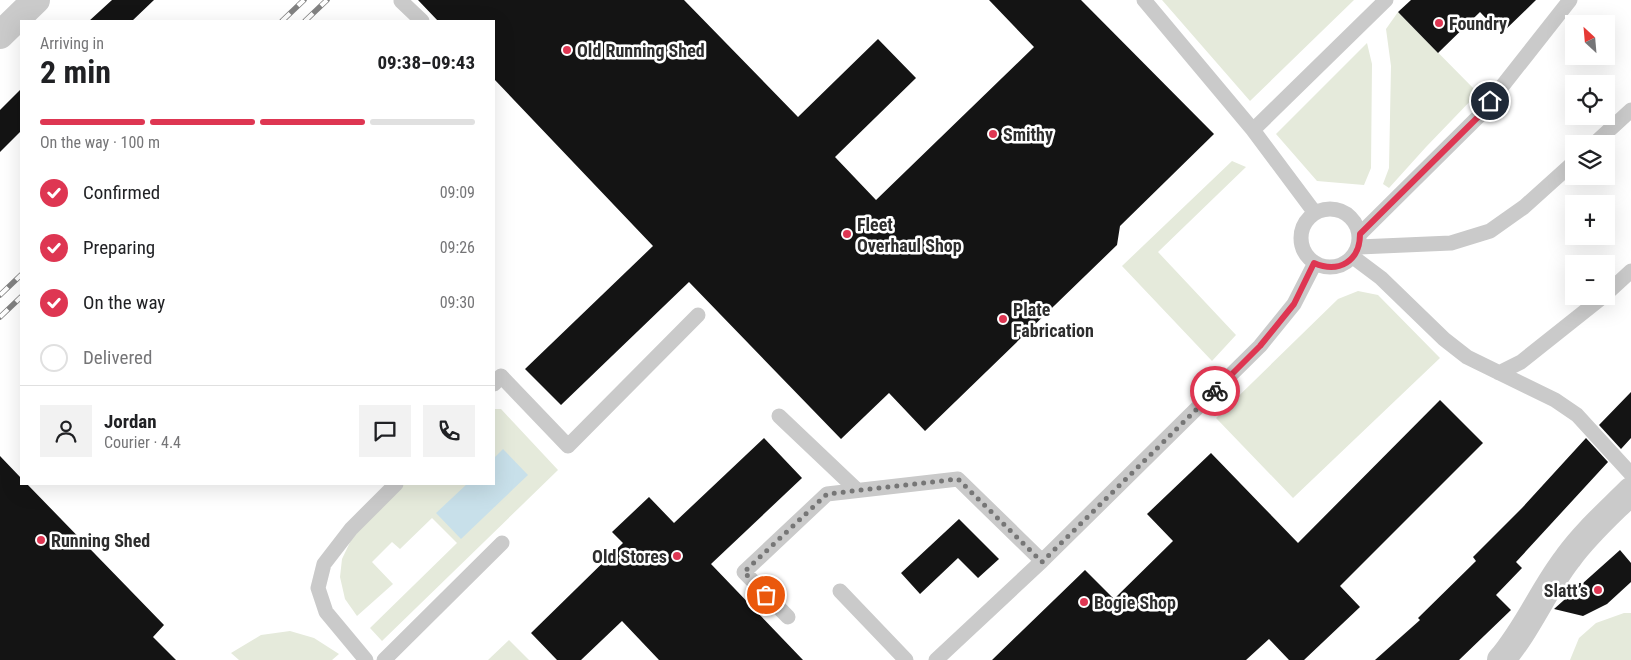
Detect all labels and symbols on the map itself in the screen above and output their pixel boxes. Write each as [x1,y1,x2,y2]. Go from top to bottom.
place label: Foundry [1449,13,1507,34]
north arrow [1565,15,1615,65]
marker: Foundry [1433,17,1445,29]
place label: Old Running Shed [577,40,705,61]
marker: Old Running Shed [561,44,573,56]
pin [1469,80,1511,122]
place label: Smithy [1003,124,1053,145]
marker: Smithy [987,128,999,140]
place label: Fleet Overhaul Shop [857,214,962,256]
marker: Fleet Overhaul Shop [841,228,853,240]
place label: Plate Fabrication [1013,299,1094,341]
marker: Plate Fabrication [997,313,1009,325]
courier [1190,366,1240,416]
place label: Running Shed [51,530,150,551]
marker: Running Shed [35,534,47,546]
place label: Old Stores [592,546,667,567]
marker: Old Stores [671,550,683,562]
pin [745,574,787,616]
place label: Slatt’s [1544,580,1588,601]
marker: Slatt’s [1592,584,1604,596]
place label: Bogie Shop [1094,592,1176,613]
marker: Bogie Shop [1078,596,1090,608]

